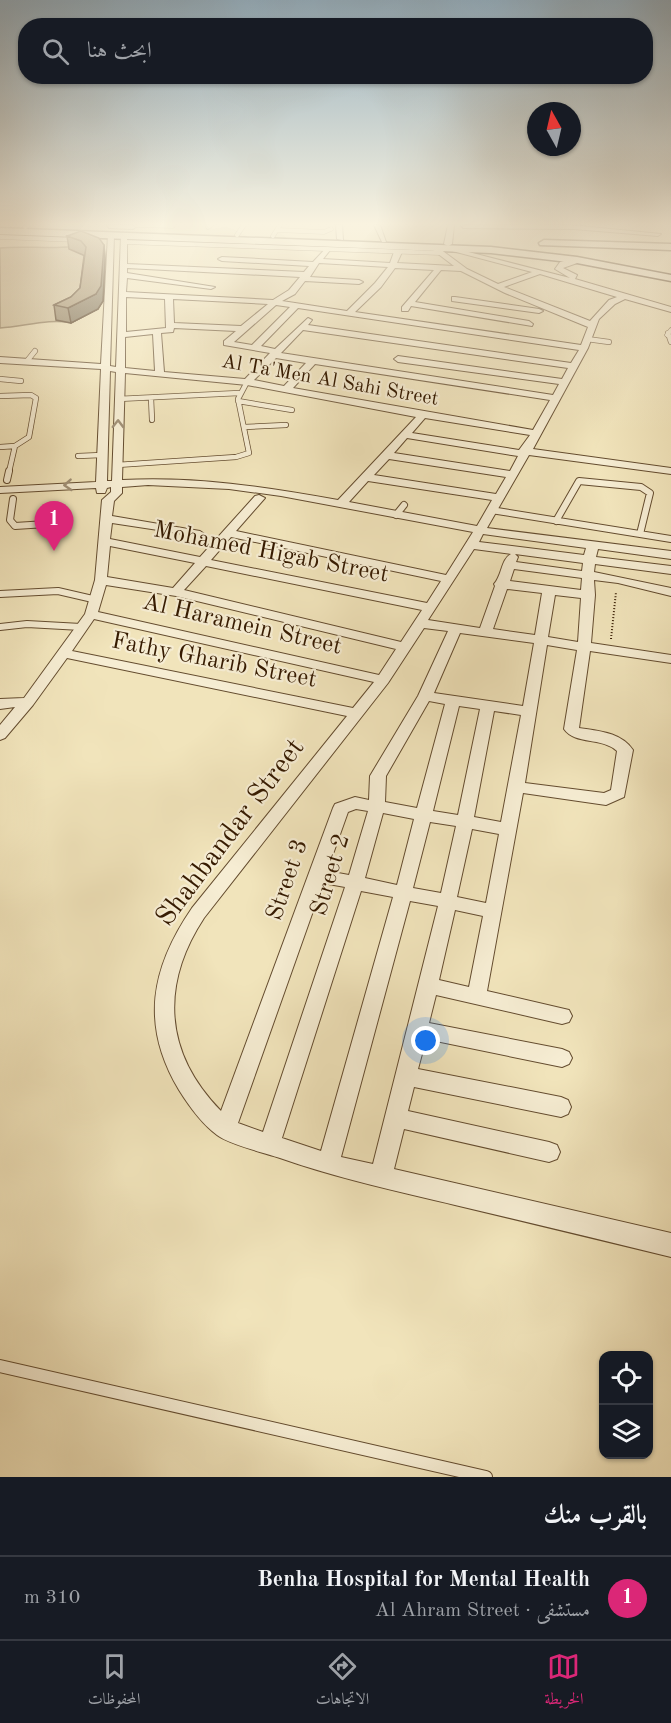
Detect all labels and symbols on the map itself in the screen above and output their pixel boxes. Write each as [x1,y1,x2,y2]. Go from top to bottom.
north arrow [527,102,581,156]
street label: Al Ta'Men Al Sahi Street [220,352,440,410]
one-way arrow [112,420,124,429]
one-way arrow [63,479,72,492]
pin: 1 [34,502,74,551]
street label: Mohamed Higab Street [151,518,391,588]
street label: Al Haramein Street [140,590,344,660]
street label: Fathy Gharib Street [109,629,319,693]
street label: Shahbandar Street [152,734,310,932]
street label: Street 2 [307,831,355,919]
street label: Street 3 [263,836,313,924]
your location [411,1026,440,1055]

